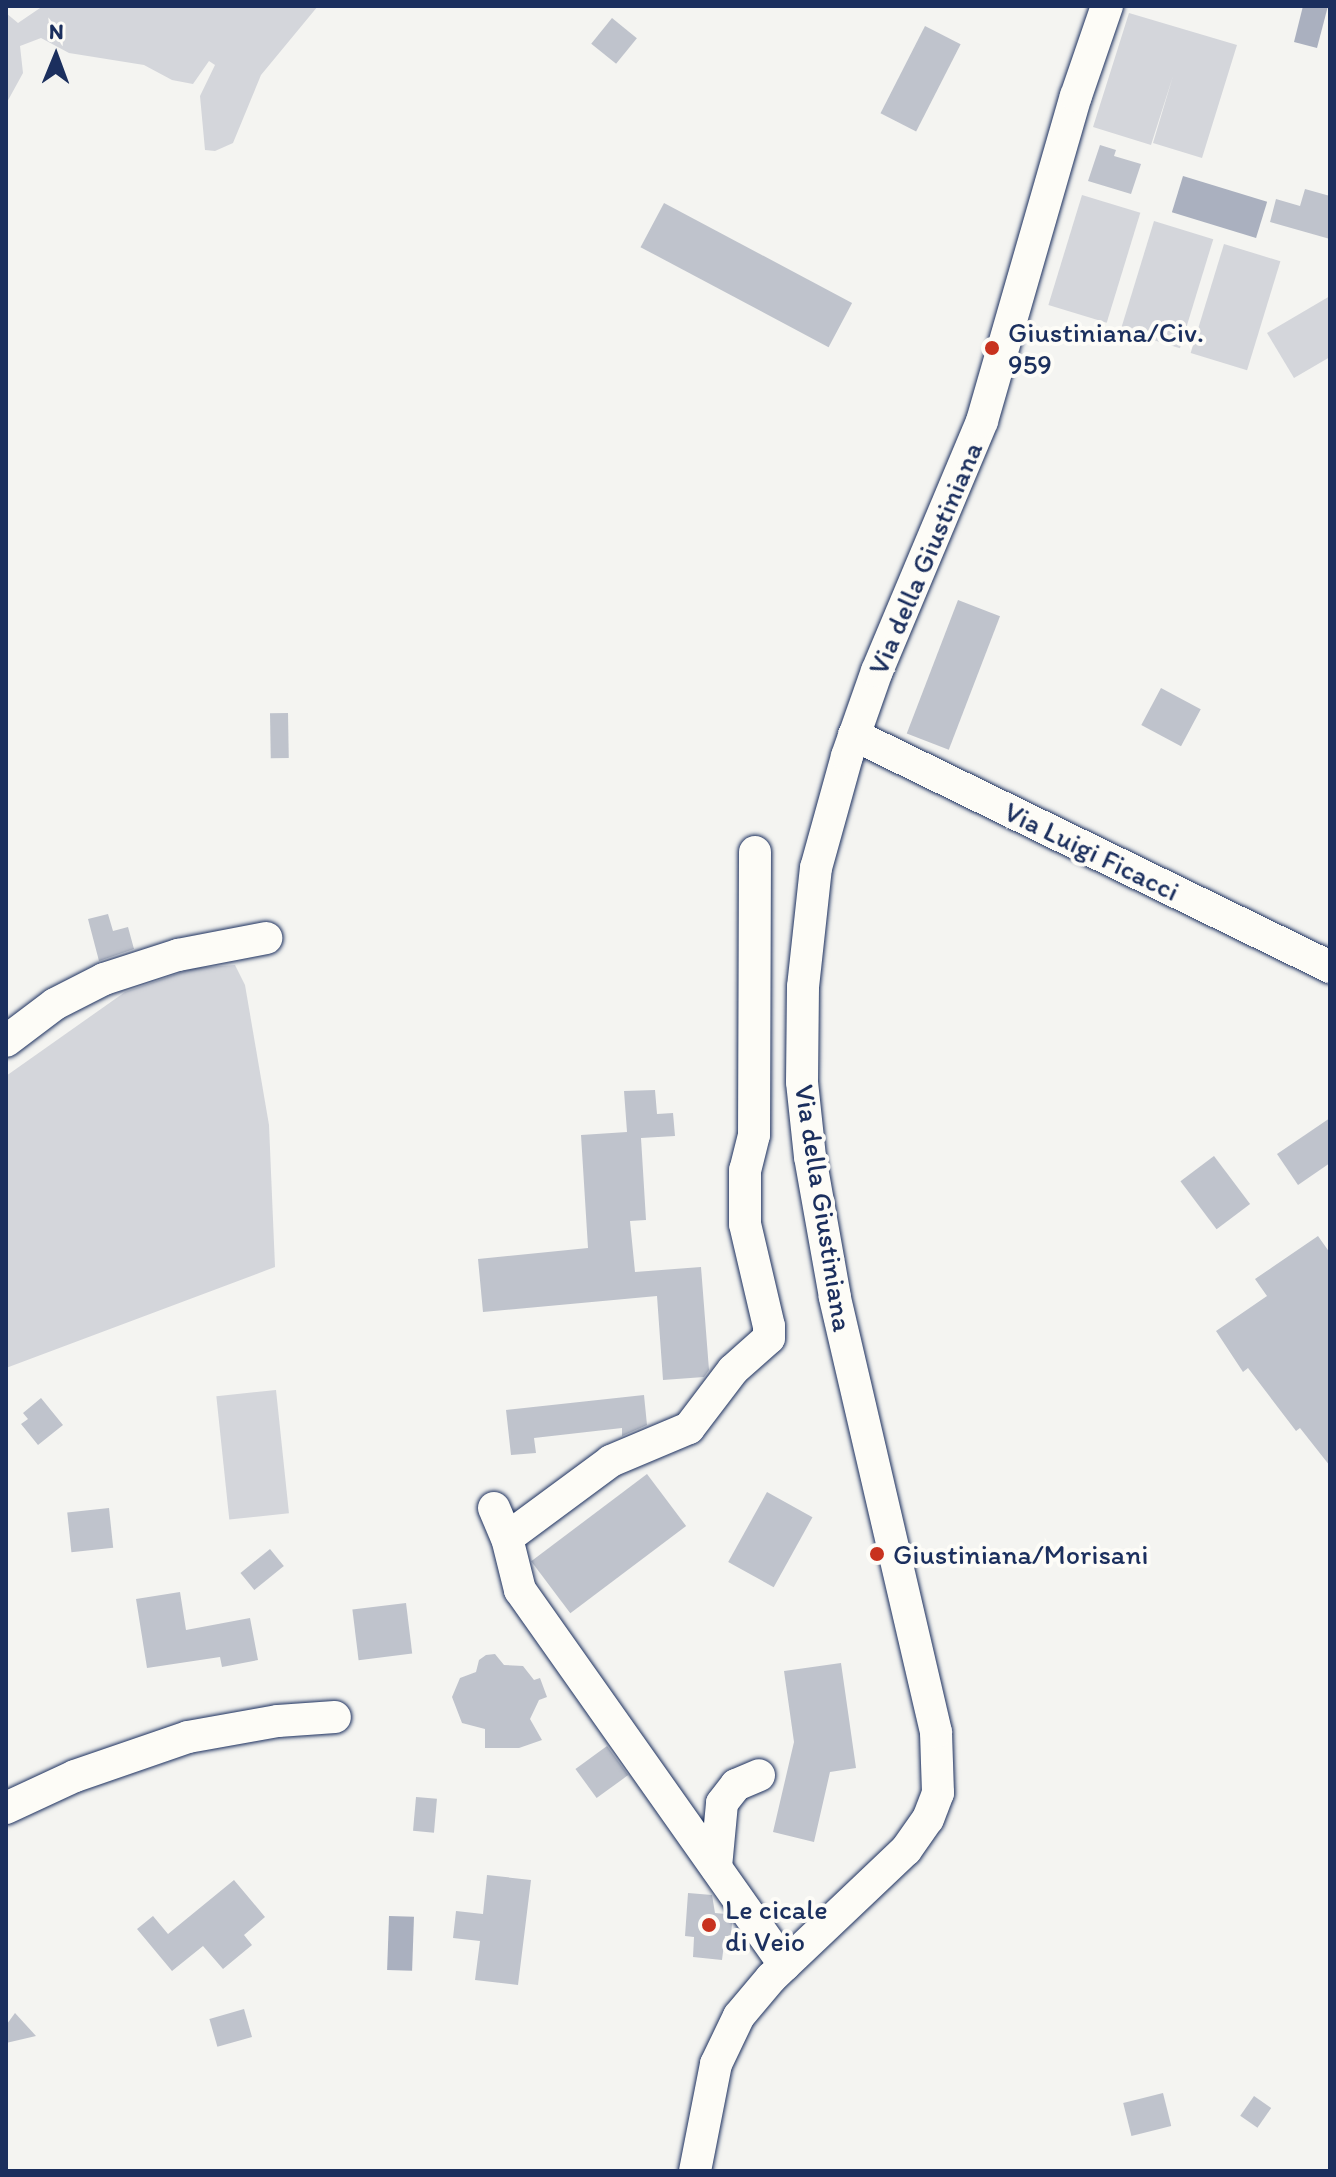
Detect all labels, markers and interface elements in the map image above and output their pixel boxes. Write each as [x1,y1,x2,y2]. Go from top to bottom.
north arrow [16,16,96,96]
text: N [49,18,64,45]
place label: Giustiniana/Civ. 959 [1008,315,1204,381]
marker: Giustiniana/Civ. 959 [983,339,1001,357]
street label: Via della Giustiniana [861,438,989,678]
street label: Via Luigi Ficacci [999,794,1185,908]
street label: Via della Giustiniana [788,1083,860,1333]
place label: Giustiniana/Morisani [893,1537,1148,1571]
marker: Giustiniana/Morisani [868,1545,886,1563]
place label: Le cicale di Veio [725,1892,827,1958]
marker: Le cicale di Veio [700,1916,718,1934]

